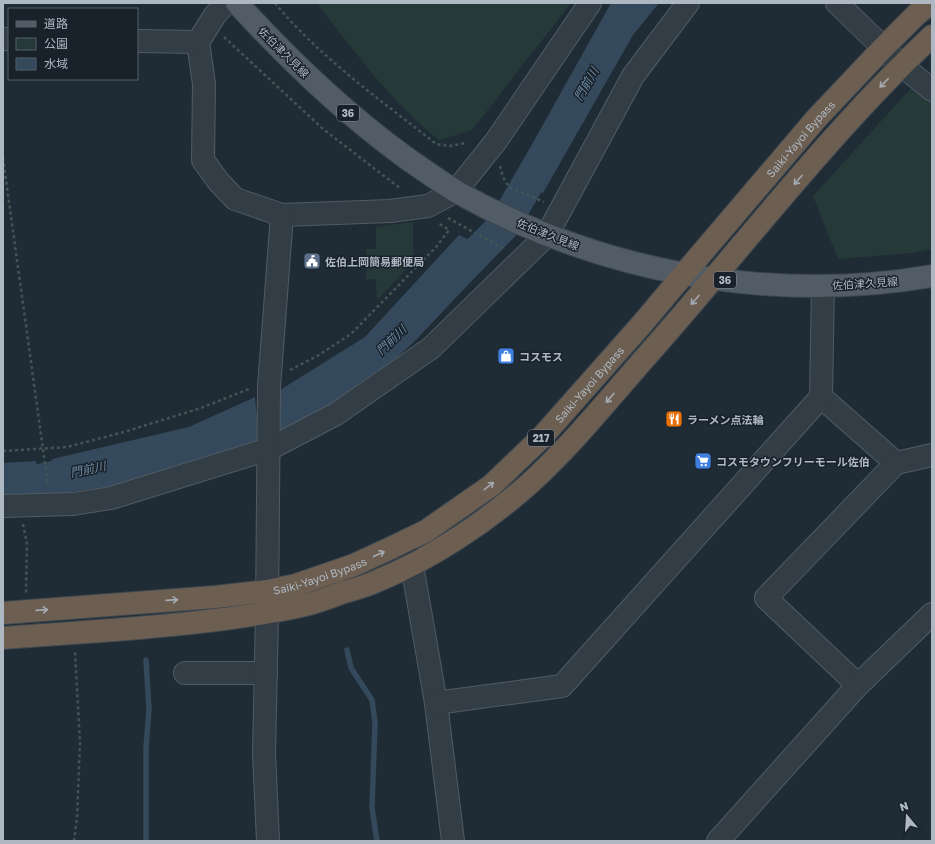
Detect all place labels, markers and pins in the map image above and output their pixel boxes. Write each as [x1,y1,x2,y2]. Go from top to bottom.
public building icon: 佐伯上岡簡易郵便局 [302,251,322,271]
place label: 佐伯上岡簡易郵便局 [325,255,424,268]
shop icon: コスモス [496,346,516,366]
place label: コスモス [519,350,563,363]
restaurant icon: ラーメン点法輪 [664,409,684,429]
place label: ラーメン点法輪 [687,413,765,426]
supermarket icon: コスモタウンフリーモール佐伯 [693,451,713,471]
place label: コスモタウンフリーモール佐伯 [716,455,870,468]

